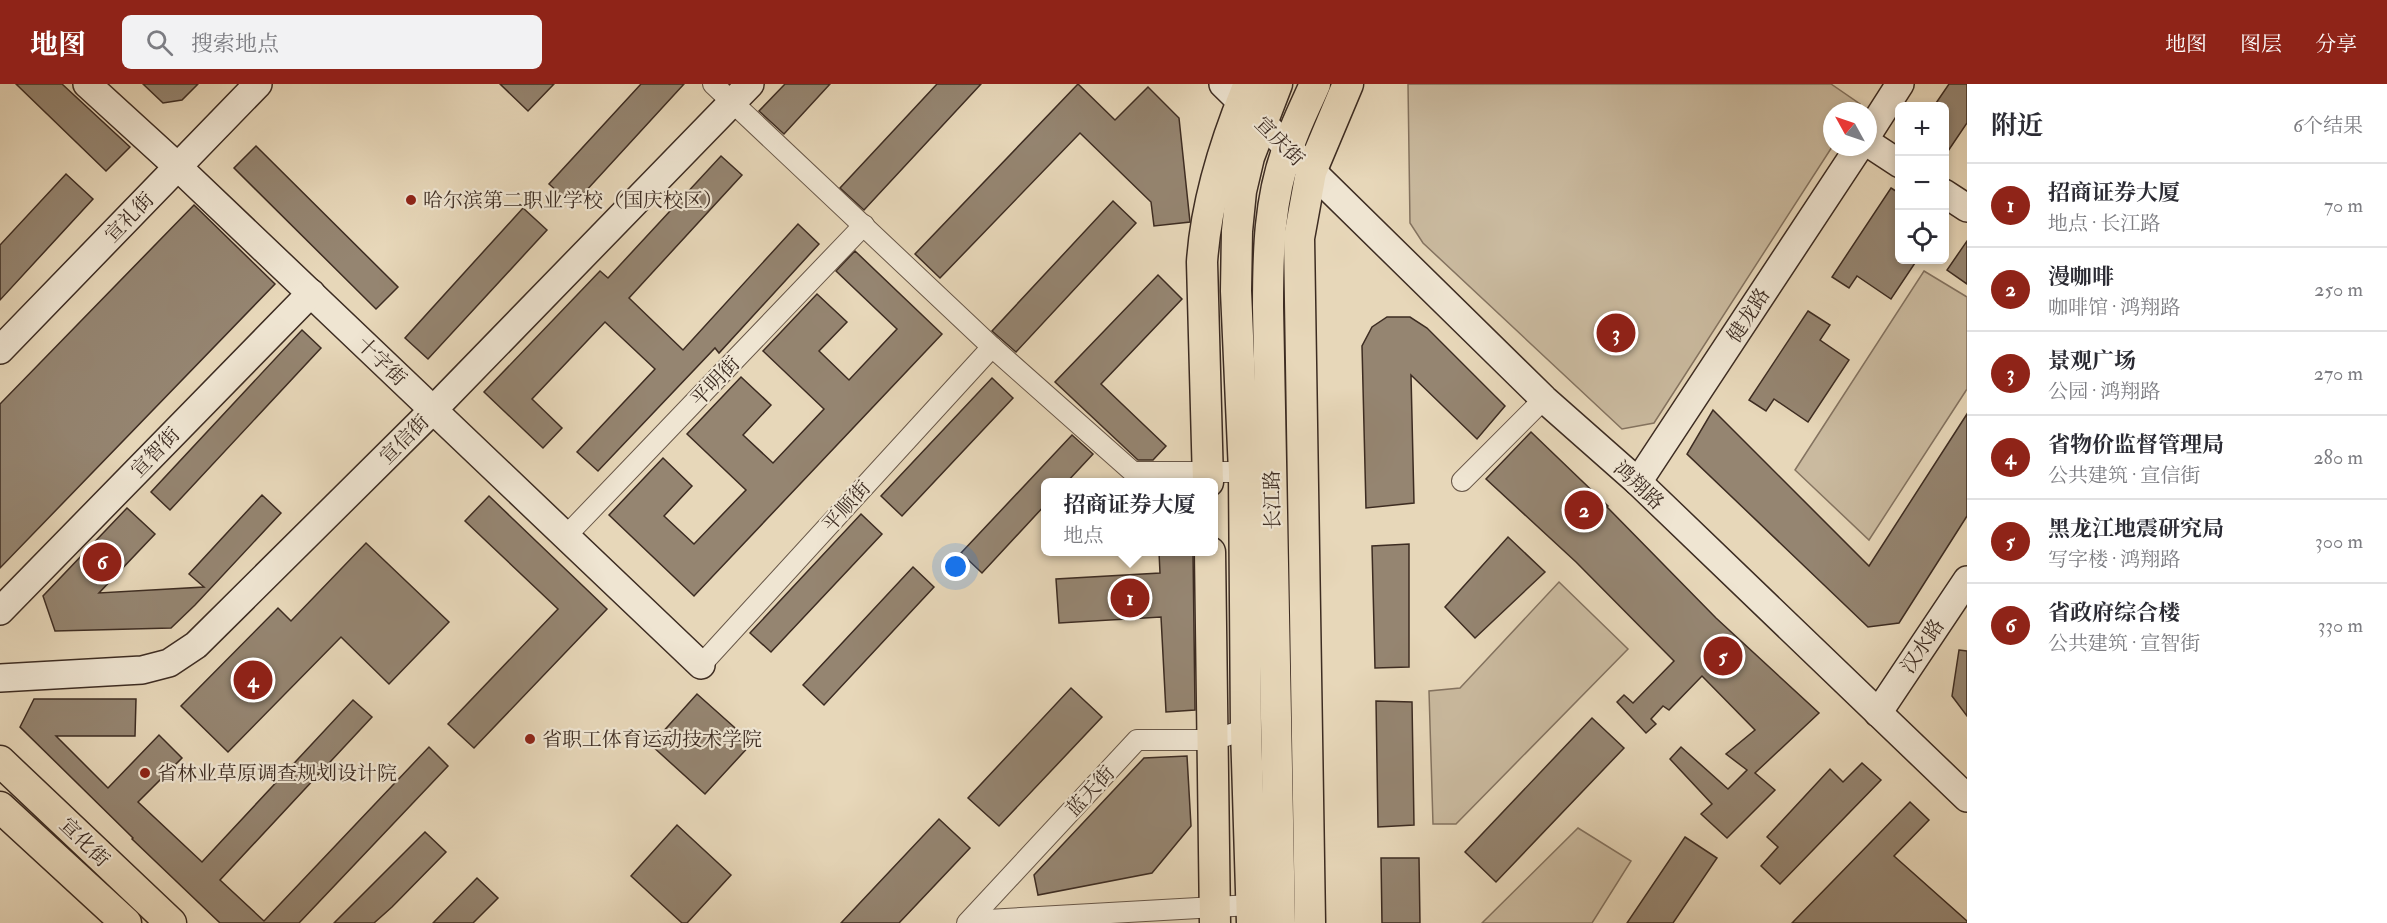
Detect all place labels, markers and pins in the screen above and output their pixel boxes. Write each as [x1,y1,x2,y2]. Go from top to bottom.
place label: 哈尔滨第二职业学校（国庆校区） [423,188,723,213]
marker: 哈尔滨第二职业学校（国庆校区） [404,193,418,207]
pin: 3 [1596,310,1636,356]
pin: 2 [1564,488,1604,532]
pin: 6 [82,540,122,584]
pin: 1 [1110,576,1150,620]
pin: 5 [1704,634,1742,678]
pin: 4 [234,658,272,702]
place label: 省职工体育运动技术学院 [542,727,762,752]
marker: 省职工体育运动技术学院 [523,732,537,746]
place label: 省林业草原调查规划设计院 [157,761,397,786]
marker: 省林业草原调查规划设计院 [138,766,152,780]

